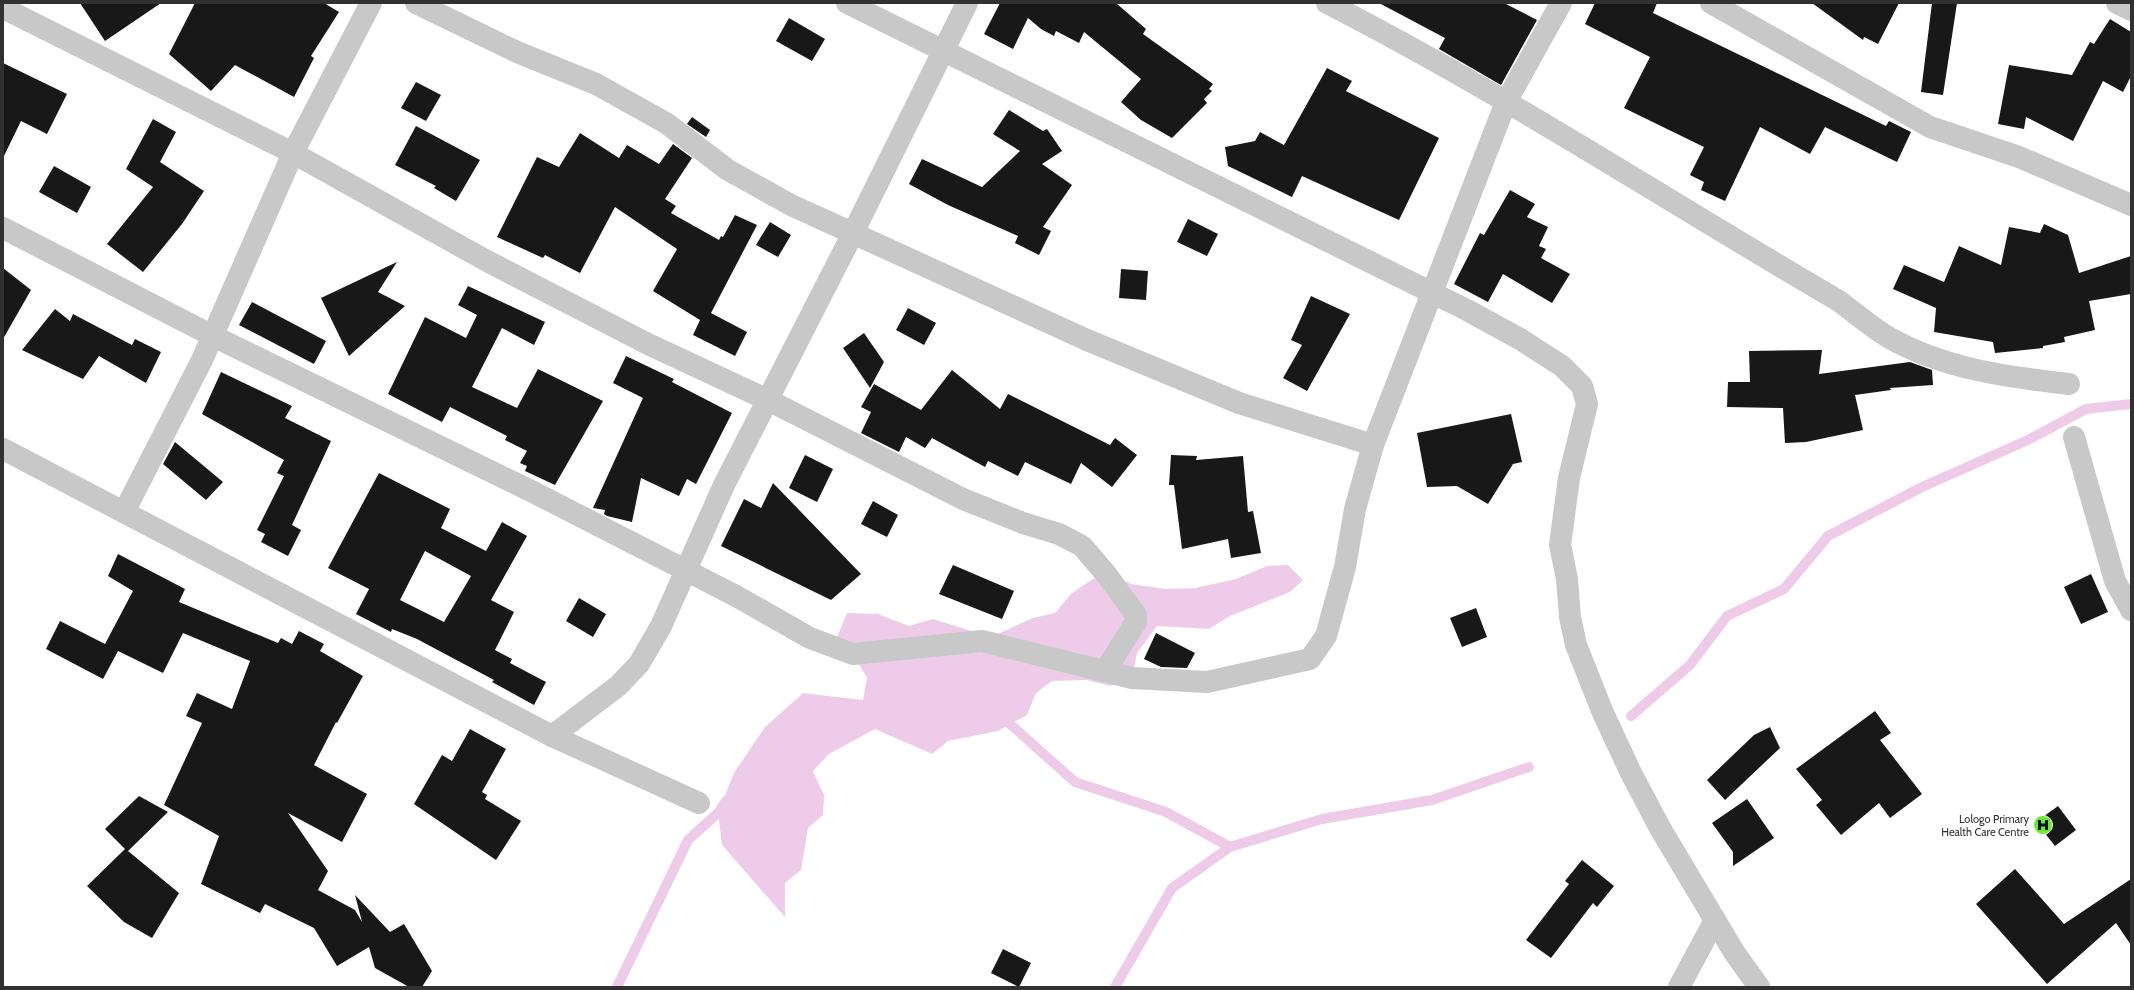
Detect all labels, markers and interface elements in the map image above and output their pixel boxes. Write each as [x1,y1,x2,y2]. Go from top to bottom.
place label: Lologo Primary Health Care Centre [1941,812,2029,839]
hospital icon: Lologo Primary Health Care Centre [2032,814,2054,836]

